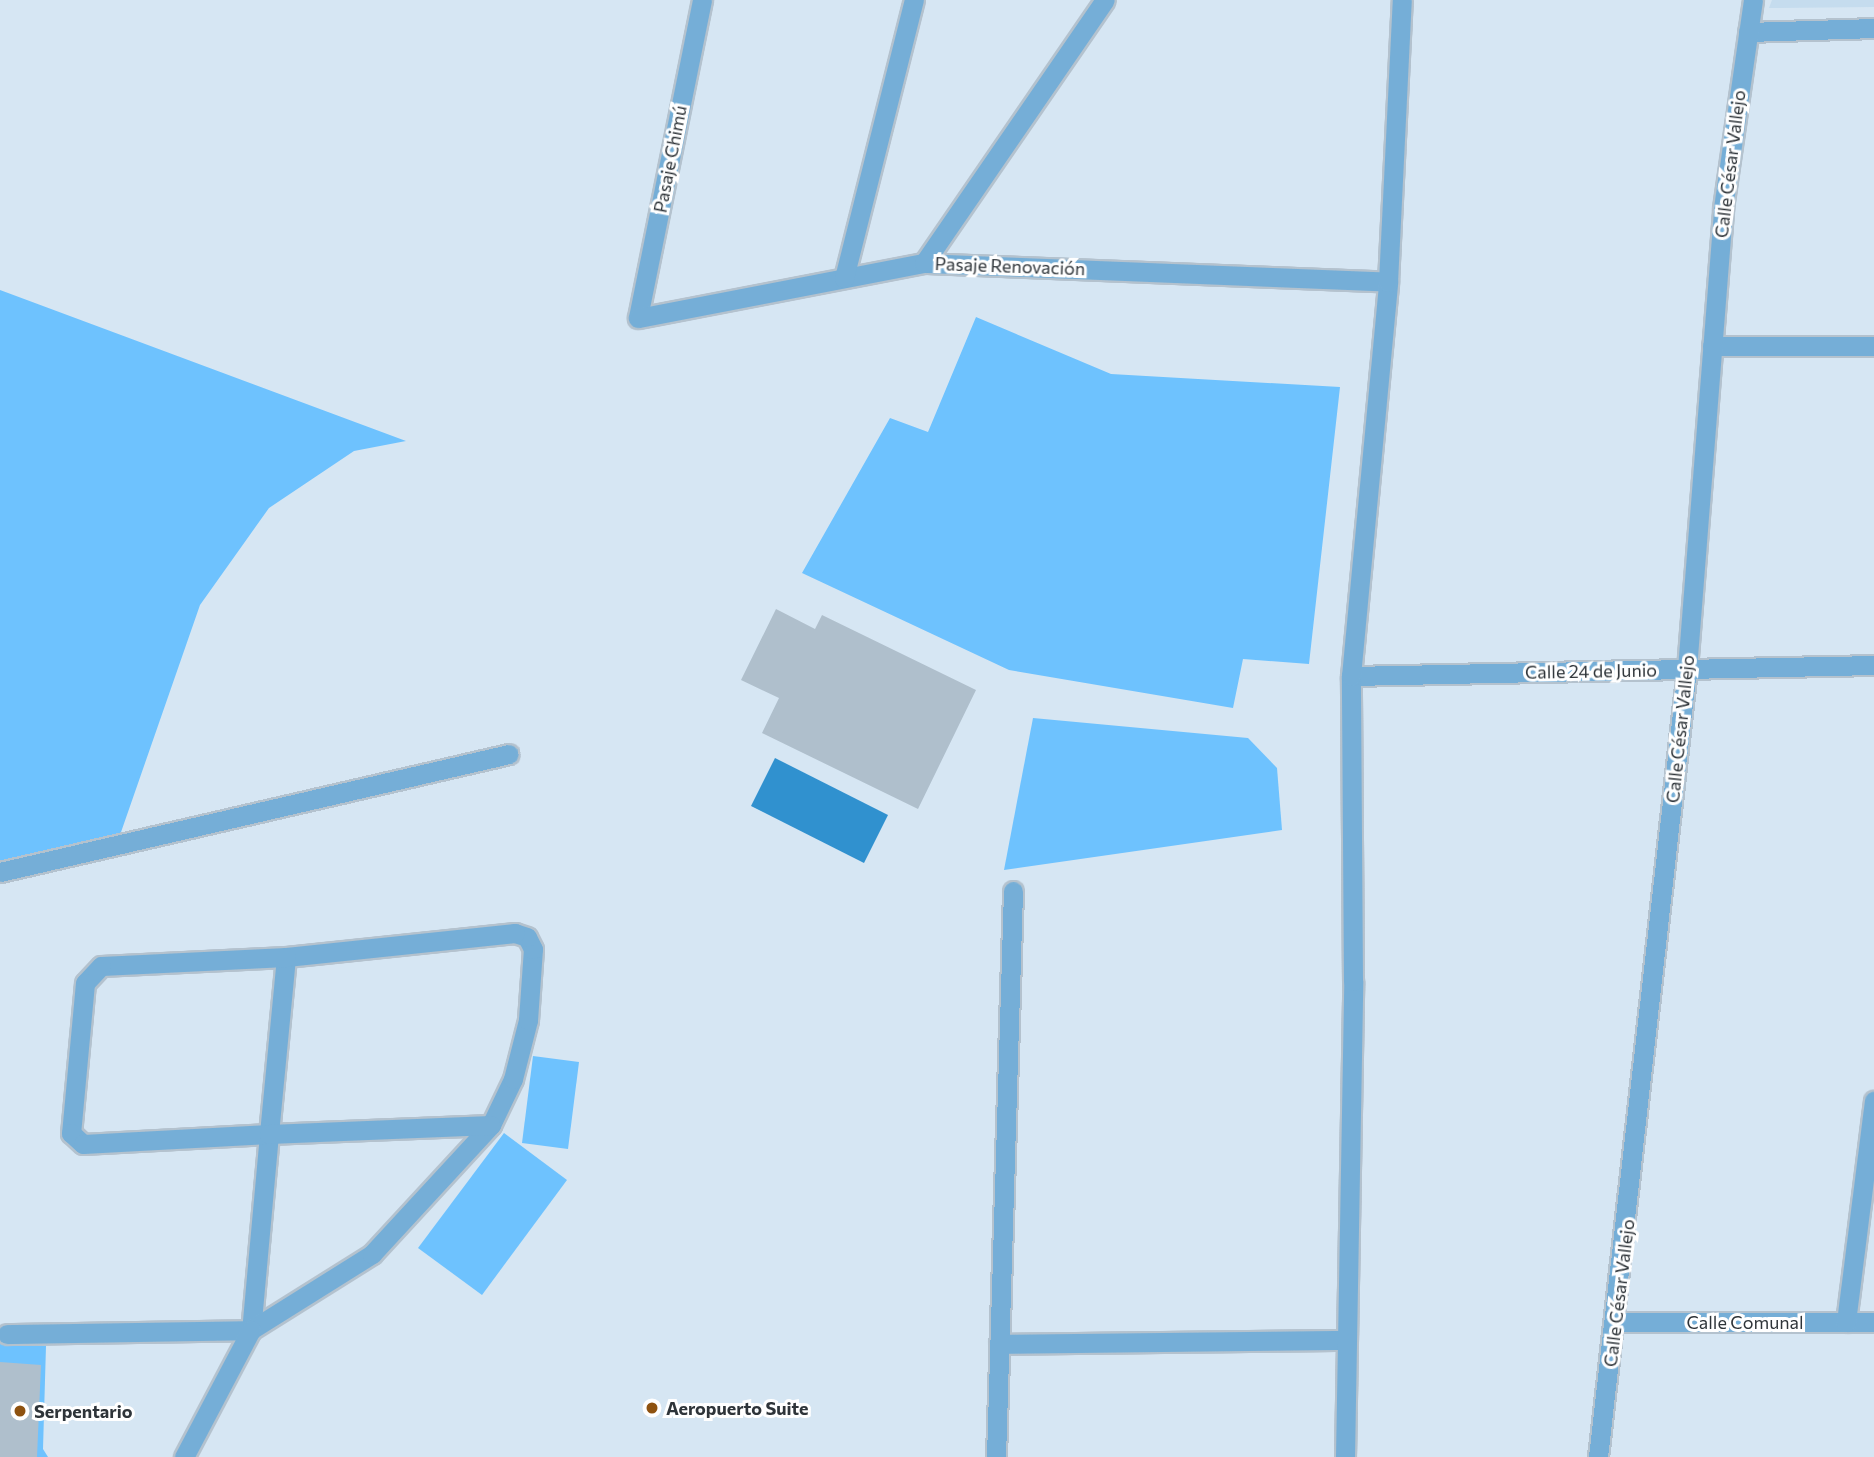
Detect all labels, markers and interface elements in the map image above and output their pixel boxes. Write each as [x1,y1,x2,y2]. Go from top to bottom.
street label: Calle César Vallejo [1710,89,1750,239]
street label: Pasaje Chimú [649,104,691,214]
street label: Pasaje Renovación [934,253,1086,279]
street label: Calle César Vallejo [1661,654,1699,804]
street label: Calle 24 de Junio [1525,659,1657,683]
street label: Calle César Vallejo [1599,1218,1639,1368]
street label: Calle Comunal [1687,1311,1803,1333]
place label: Aeropuerto Suite [666,1397,809,1419]
place label: Serpentario [34,1400,133,1422]
marker: Aeropuerto Suite [644,1400,660,1416]
marker: Serpentario [12,1403,28,1419]

